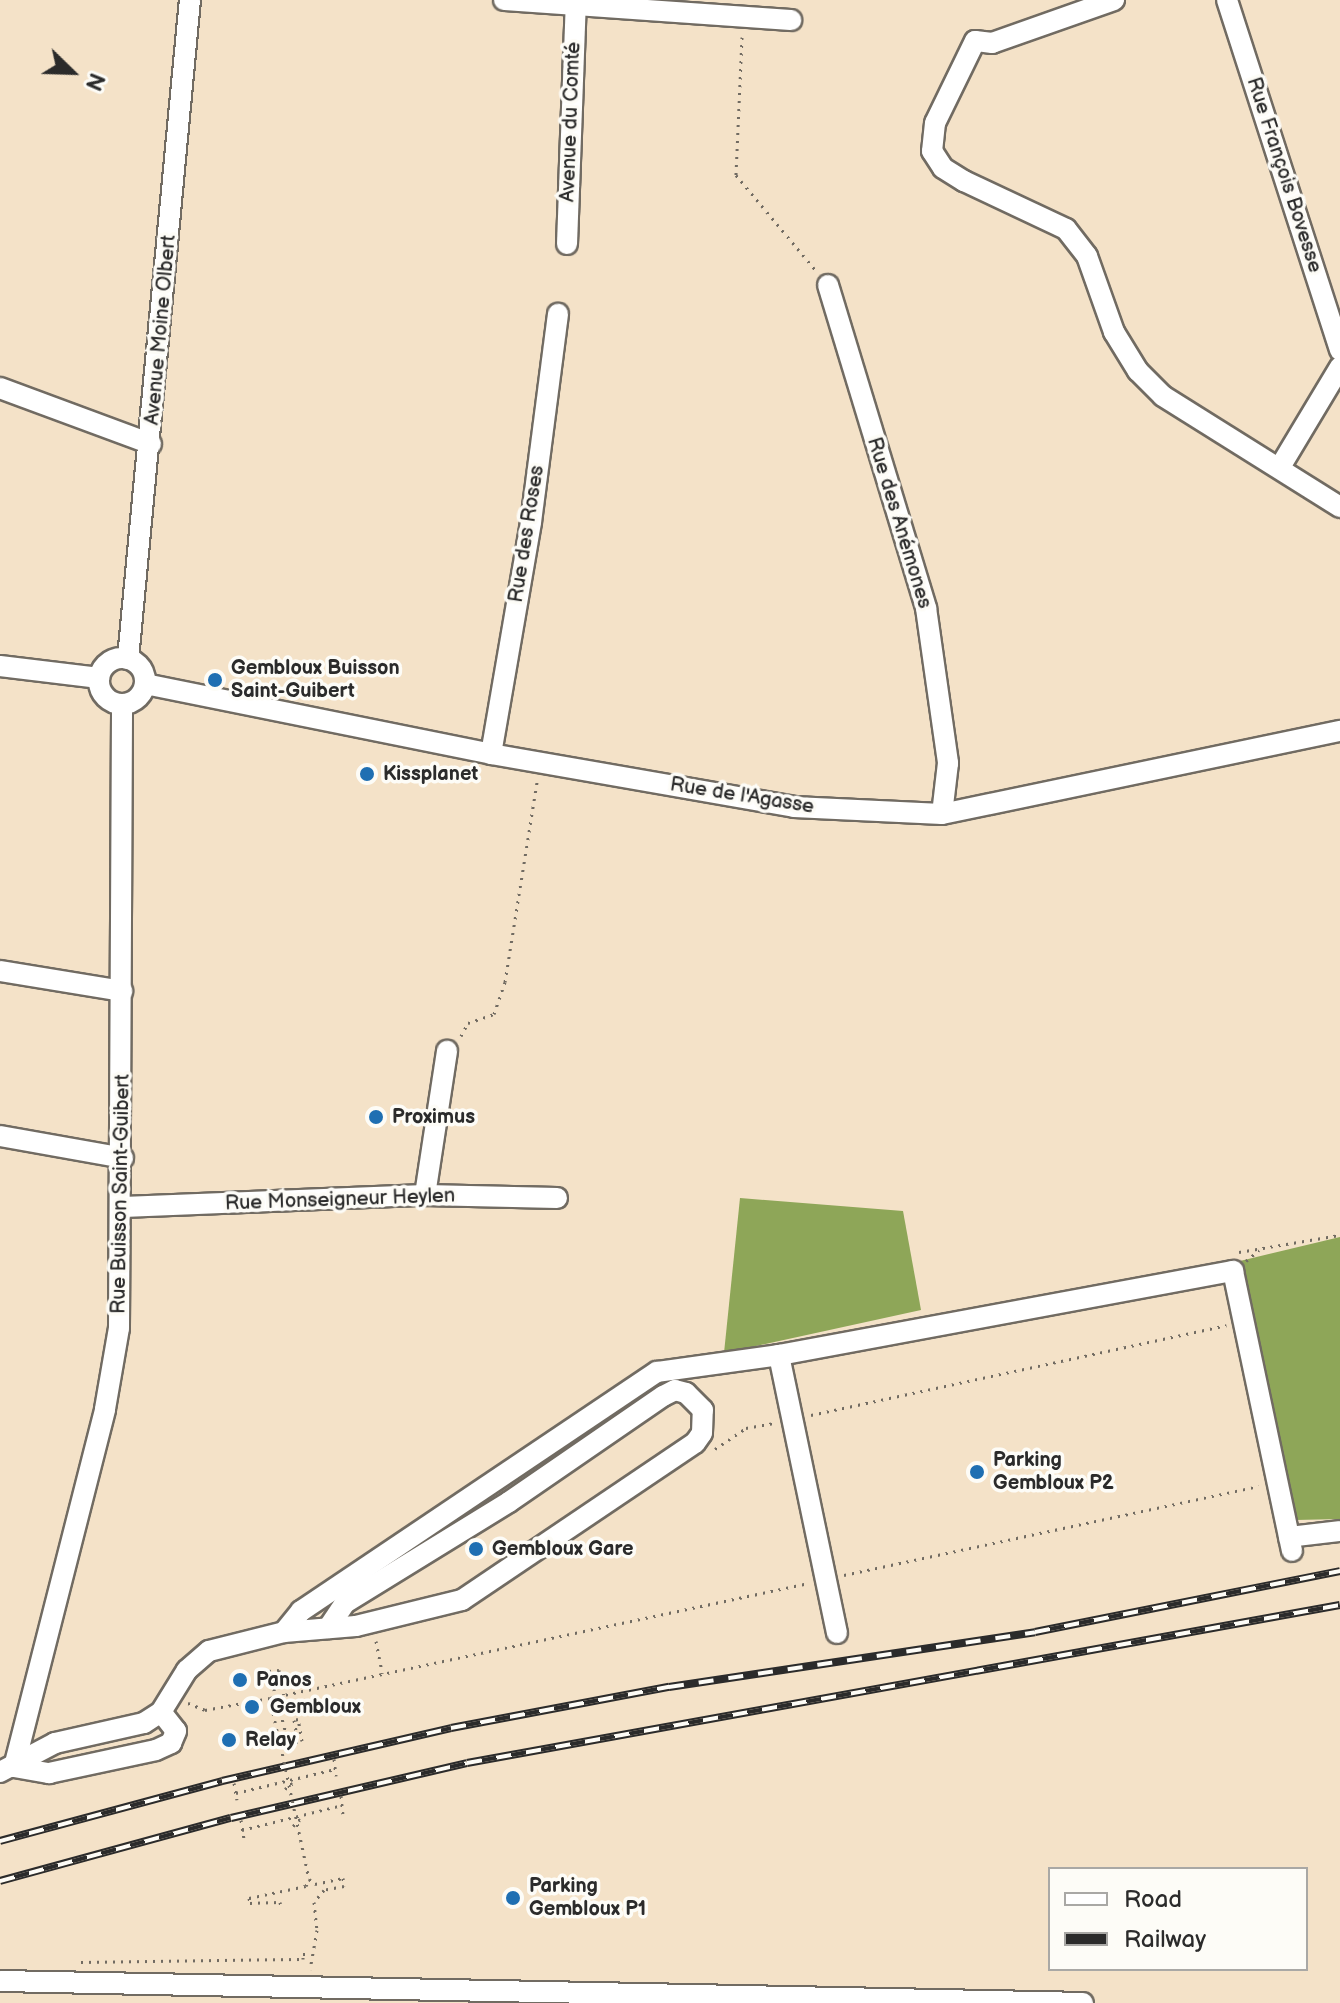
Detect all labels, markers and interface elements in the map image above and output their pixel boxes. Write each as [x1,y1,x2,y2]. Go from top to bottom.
north arrow [32,32,112,112]
street label: Avenue du Comté [556,42,586,202]
text: N [79,69,110,94]
street label: Rue François Bovesse [1241,74,1327,276]
street label: Avenue Moine Olbert [141,234,181,426]
street label: Rue des Anémones [862,435,936,611]
street label: Rue des Roses [504,464,550,604]
place label: Gembloux Buisson Saint-Guibert [231,656,400,703]
marker: Gembloux Buisson Saint-Guibert [206,671,224,689]
place label: Kissplanet [383,762,478,786]
marker: Kissplanet [358,765,376,783]
street label: Rue de l'Agasse [668,773,816,819]
street label: Rue Buisson Saint-Guibert [107,1074,135,1314]
place label: Proximus [392,1105,475,1129]
marker: Proximus [367,1108,385,1126]
street label: Rue Monseigneur Heylen [225,1184,455,1216]
place label: Parking Gembloux P2 [993,1448,1114,1495]
marker: Parking Gembloux P2 [968,1463,986,1481]
place label: Gembloux Gare [492,1537,633,1561]
marker: Gembloux Gare [467,1540,485,1558]
place label: Panos [256,1668,311,1692]
marker: Panos [231,1671,249,1689]
place label: Gembloux [270,1695,361,1719]
marker: Gembloux [241,1696,263,1718]
place label: Relay [245,1728,296,1752]
marker: Relay [220,1731,238,1749]
legend [1048,1867,1308,1971]
place label: Parking Gembloux P1 [529,1874,646,1921]
text: Road [1124,1885,1182,1914]
marker: Parking Gembloux P1 [504,1889,522,1907]
text: Railway [1124,1925,1206,1954]

